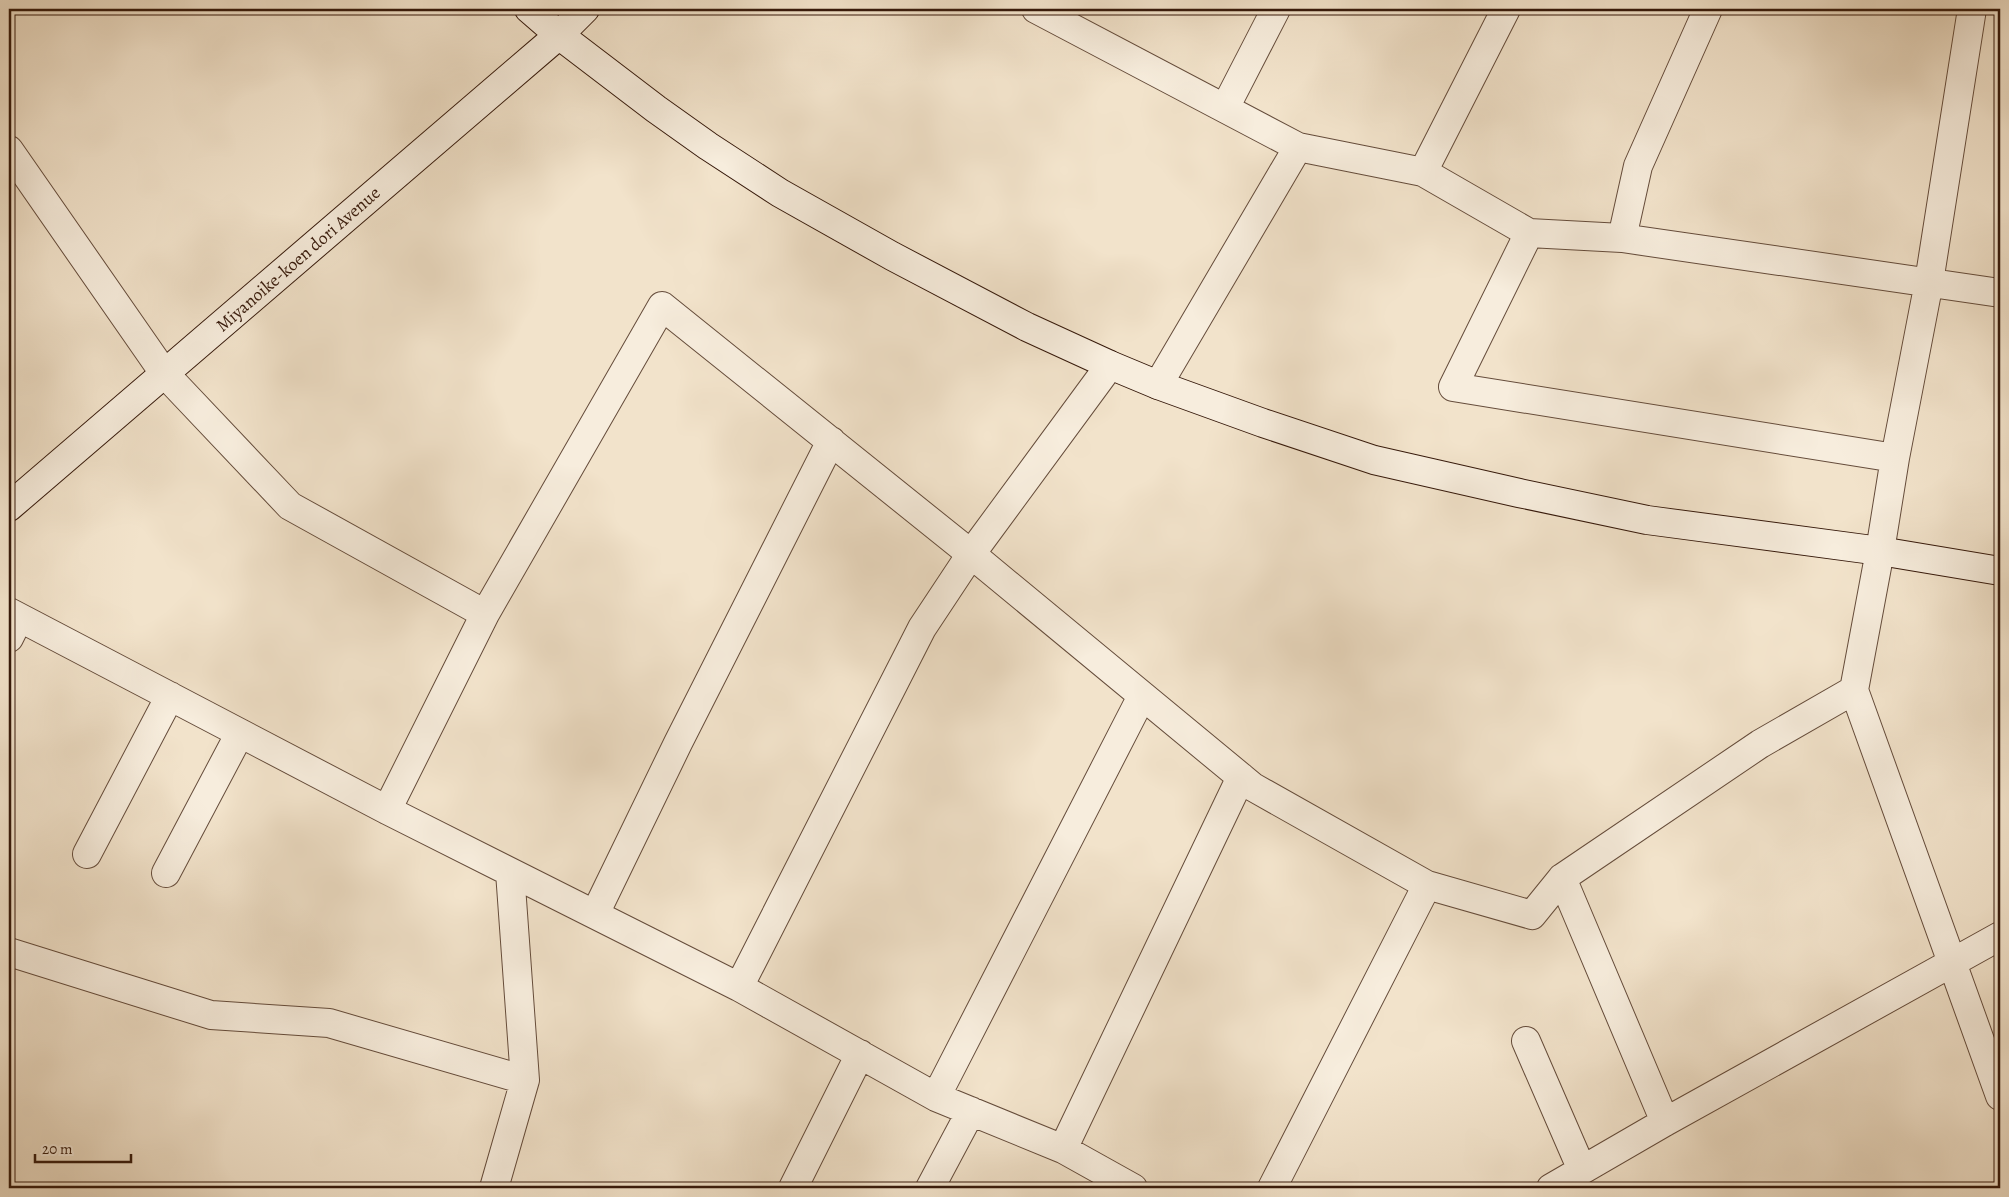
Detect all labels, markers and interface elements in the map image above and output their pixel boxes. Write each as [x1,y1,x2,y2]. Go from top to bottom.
street label: Miyanoike-koen dori Avenue [211,181,385,337]
scale bar [35,1132,131,1164]
text: 20 m [42,1139,73,1159]

